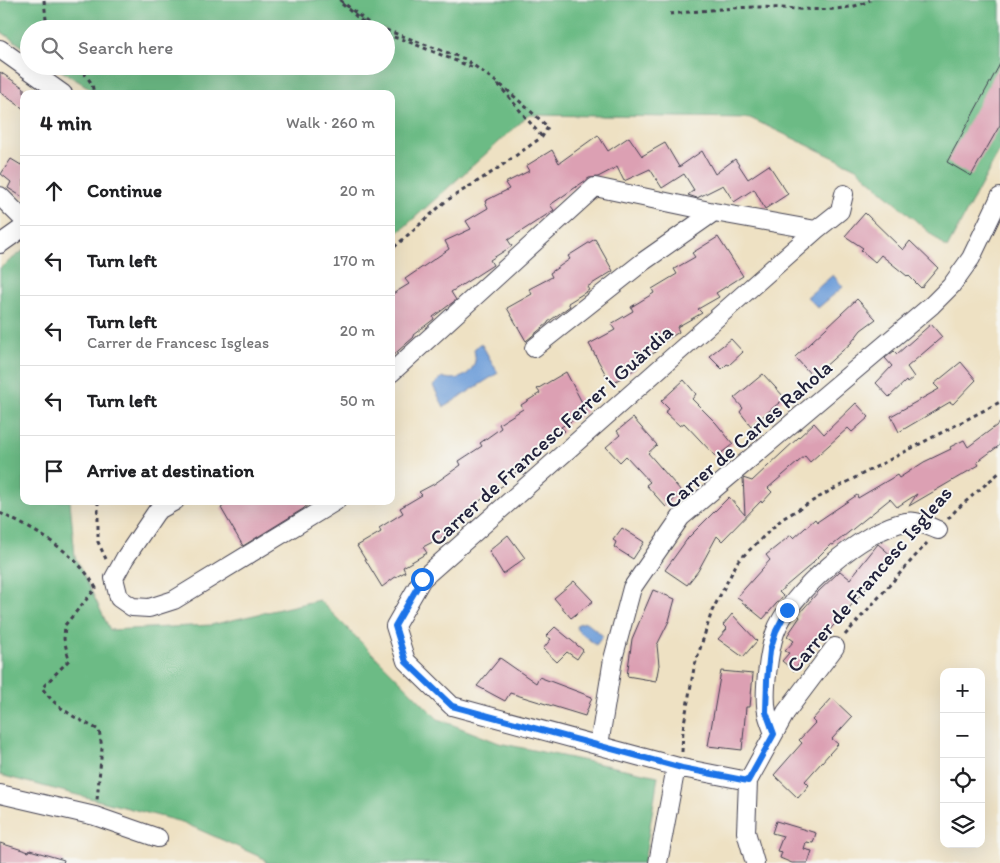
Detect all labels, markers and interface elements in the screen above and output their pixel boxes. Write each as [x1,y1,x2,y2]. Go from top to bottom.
search box [20,20,395,75]
icon: search [38,34,66,62]
text: Search here [78,36,173,59]
text: 4 min [40,110,92,135]
text: Walk · 260 m [286,113,375,132]
icon: ahead [40,177,68,205]
text: Continue [87,179,162,202]
text: 20 m [340,181,375,200]
icon: left [40,247,68,275]
text: Turn left [87,249,157,272]
text: 170 m [333,251,375,270]
text: Turn left [87,310,157,333]
icon: left [40,317,68,345]
street label: Carrer de Francesc Ferrer i Guàrdia [424,319,678,551]
text: 20 m [340,321,375,340]
text: Carrer de Francesc Isgleas [87,333,269,352]
street label: Carrer de Carles Rahola [659,354,837,514]
icon: left [40,387,68,415]
text: Turn left [87,389,157,412]
text: 50 m [340,391,375,410]
icon: arrive [40,457,68,485]
text: Arrive at destination [87,459,254,482]
street label: Carrer de Francesc Isgleas [781,481,957,677]
route start [411,568,434,591]
route end [776,599,799,622]
map controls [940,668,985,848]
button: + [940,668,985,713]
button: − [940,713,985,758]
button: locate [940,758,985,803]
button: layers [940,803,985,848]

